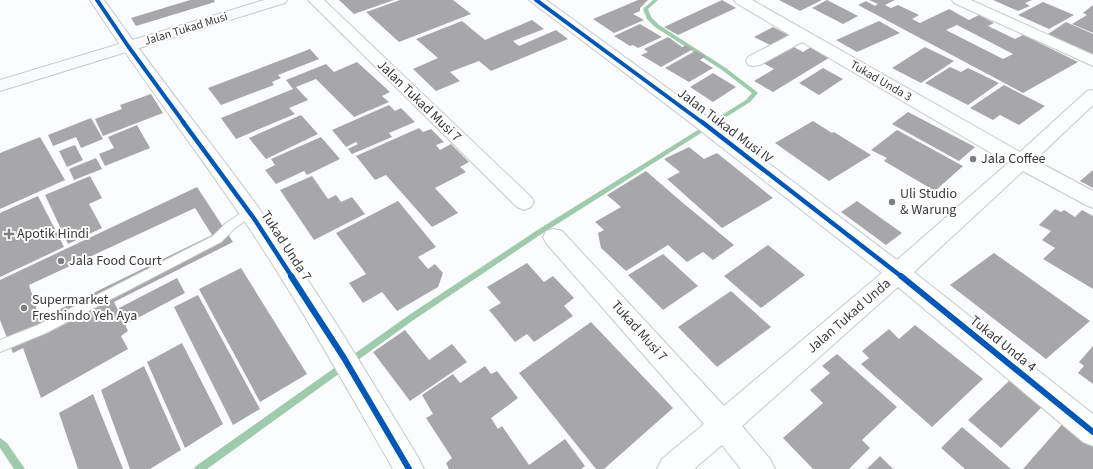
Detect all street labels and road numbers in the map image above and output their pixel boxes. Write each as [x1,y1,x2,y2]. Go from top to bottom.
street label: Jalan Tukad Musi [142,8,230,50]
street label: Jalan Tukad Musi 7 [372,55,466,147]
street label: Tukad Unda 3 [847,56,915,106]
street label: Jalan Tukad Musi IV [673,84,777,169]
street label: Tukad Unda 7 [256,207,316,285]
street label: Jalan Tukad Unda [803,274,895,358]
street label: Tukad Musi 7 [606,296,672,366]
street label: Tukad Unda 4 [966,311,1040,377]

